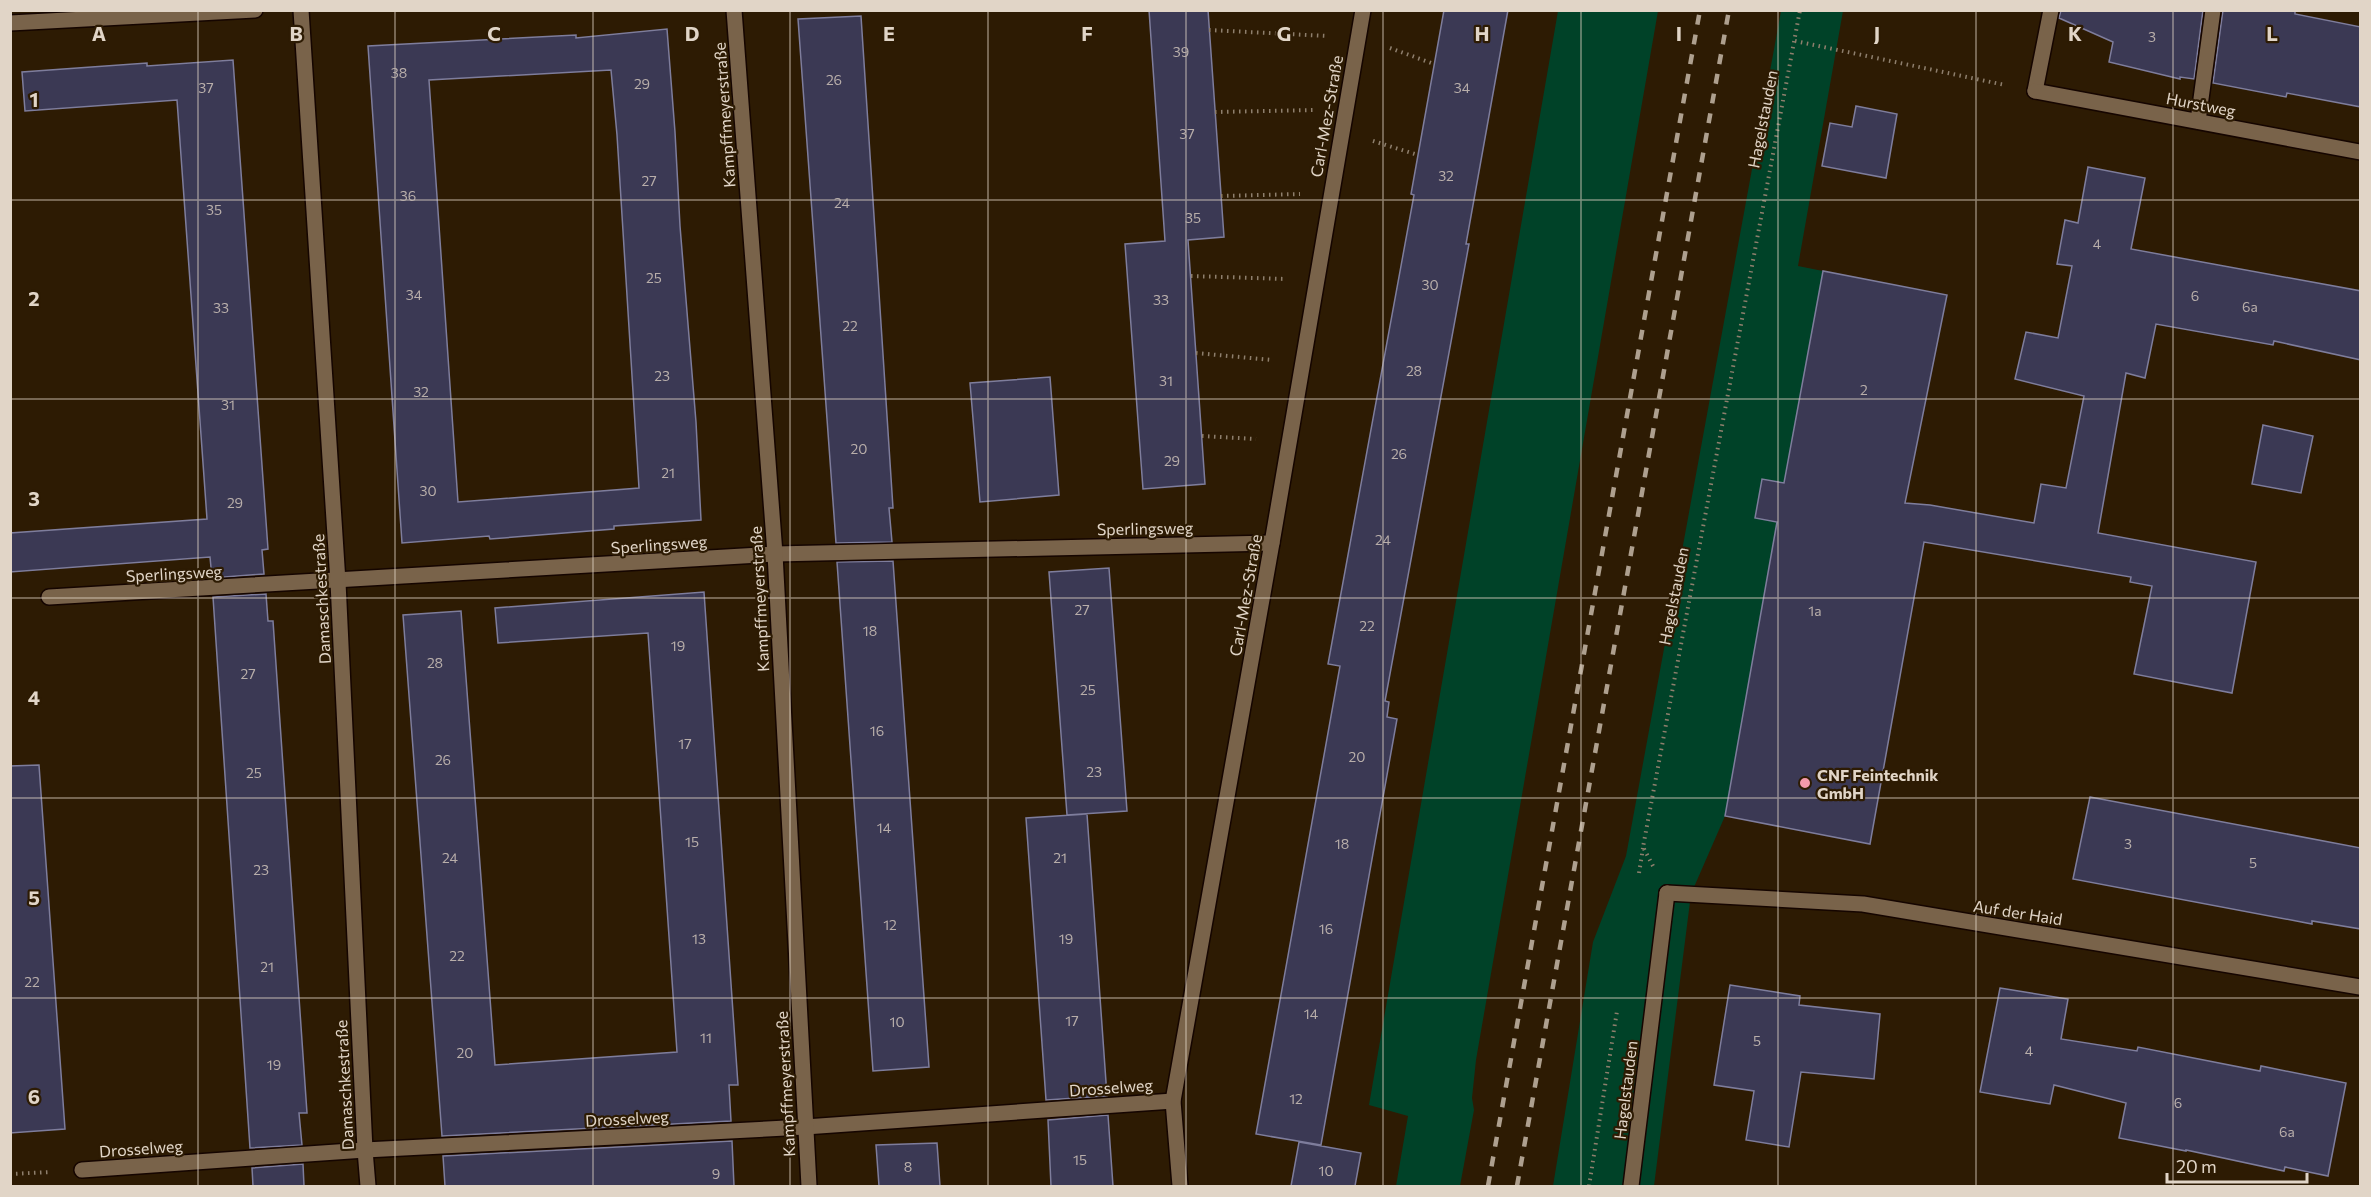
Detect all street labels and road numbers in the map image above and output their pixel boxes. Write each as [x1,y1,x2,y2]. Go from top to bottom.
street label: Kampffmeyerstraße [709,42,739,188]
street label: Carl-Mez-Straße [1306,54,1346,178]
street label: Hagelstauden [1743,68,1781,170]
street label: Hurstweg [2165,88,2238,120]
street label: Sperlingsweg [1097,518,1194,538]
street label: Kampffmeyerstraße [746,526,772,672]
street label: Sperlingsweg [610,531,708,557]
street label: Carl-Mez-Straße [1225,533,1265,657]
street label: Damaschkestraße [308,534,334,664]
street label: Hagelstauden [1654,545,1692,647]
street label: Sperlingsweg [125,561,223,585]
street label: Auf der Haid [1972,896,2064,928]
street label: Kampffmeyerstraße [772,1011,798,1157]
street label: Damaschkestraße [331,1020,357,1150]
street label: Hagelstauden [1610,1040,1640,1140]
street label: Drosselweg [1068,1075,1154,1099]
street label: Drosselweg [585,1106,670,1130]
street label: Drosselweg [98,1136,184,1160]

